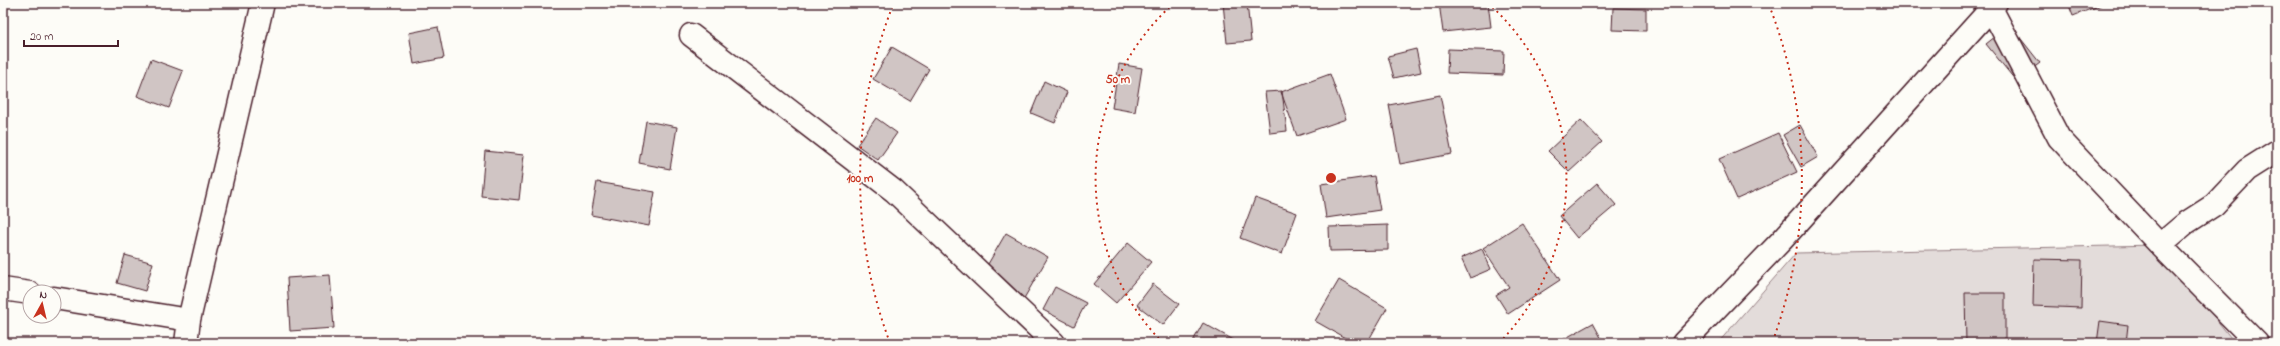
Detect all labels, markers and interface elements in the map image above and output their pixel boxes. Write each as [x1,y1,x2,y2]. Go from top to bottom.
scale bar [24,22,118,48]
text: 20 m [30,28,53,46]
text: 50 m [1106,71,1131,89]
text: 100 m [847,170,874,188]
centre of rings [1324,171,1338,185]
north arrow [22,284,62,324]
text: N [38,287,48,304]

